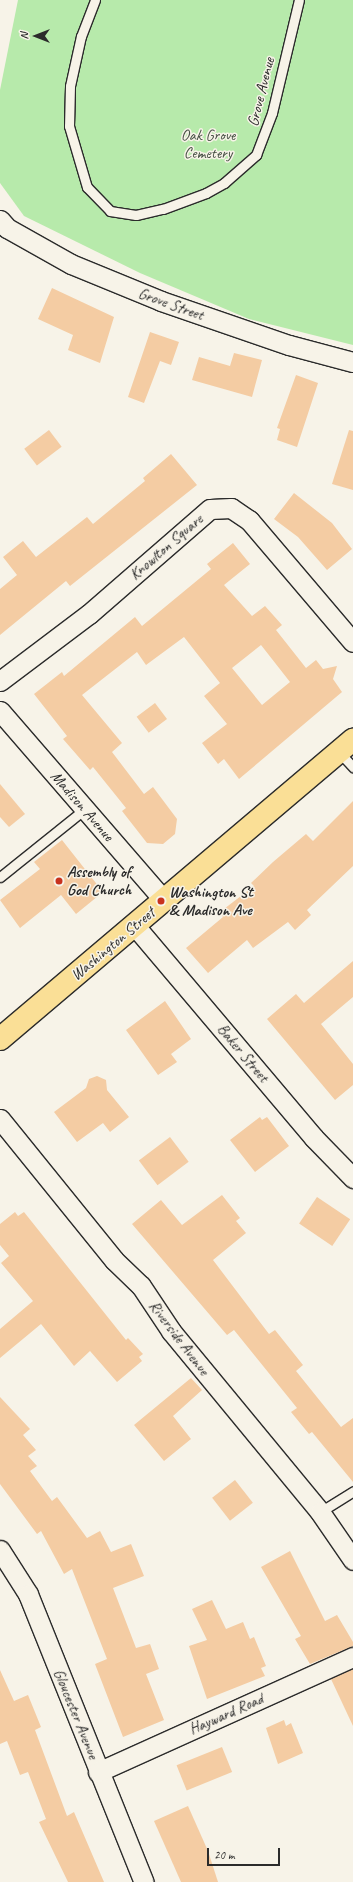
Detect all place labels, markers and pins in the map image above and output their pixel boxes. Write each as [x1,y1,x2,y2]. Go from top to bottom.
place label: Assembly of God Church [67,862,132,900]
marker: Assembly of God Church [54,876,64,886]
place label: Washington St & Madison Ave [169,882,253,920]
marker: Washington St & Madison Ave [156,896,166,906]

